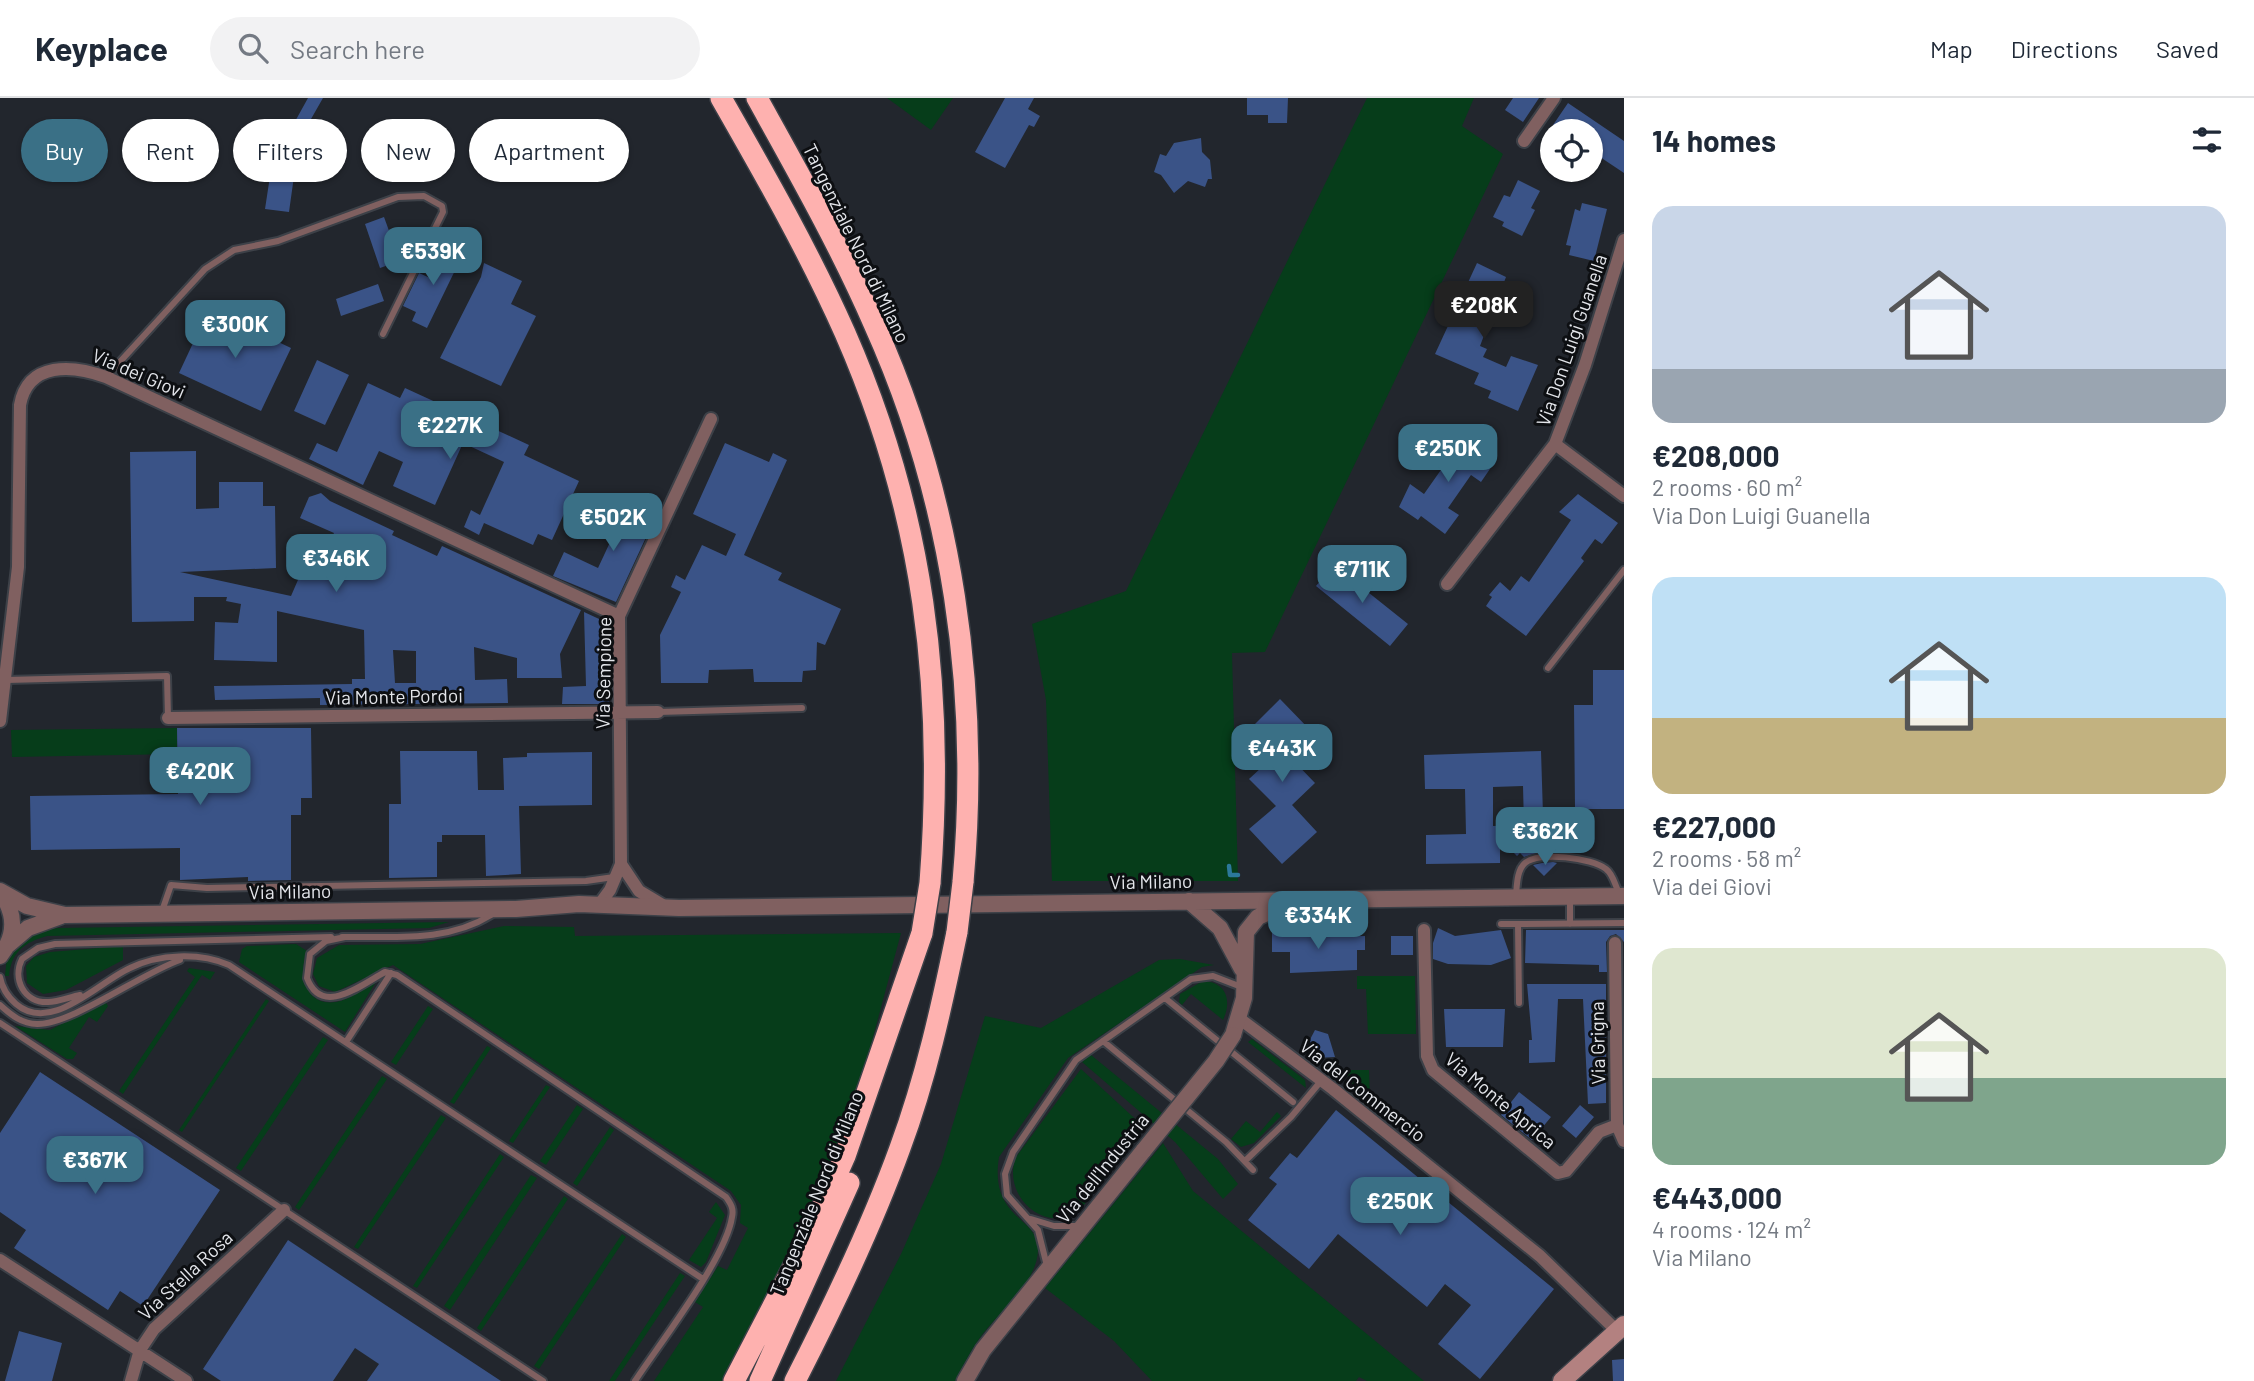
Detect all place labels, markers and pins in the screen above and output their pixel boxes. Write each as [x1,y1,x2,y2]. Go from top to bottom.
pin: €539K [384,228,482,287]
pin: €208K [1435,282,1533,341]
pin: €300K [186,300,284,360]
pin: €227K [401,402,499,461]
pin: €250K [1399,424,1497,484]
pin: €502K [564,494,662,553]
pin: €346K [287,534,385,594]
pin: €711K [1313,546,1411,605]
pin: €443K [1233,724,1331,784]
pin: €420K [151,748,249,807]
pin: €362K [1496,808,1594,867]
pin: €334K [1269,892,1367,951]
pin: €367K [46,1136,144,1196]
pin: €250K [1351,1178,1449,1237]

